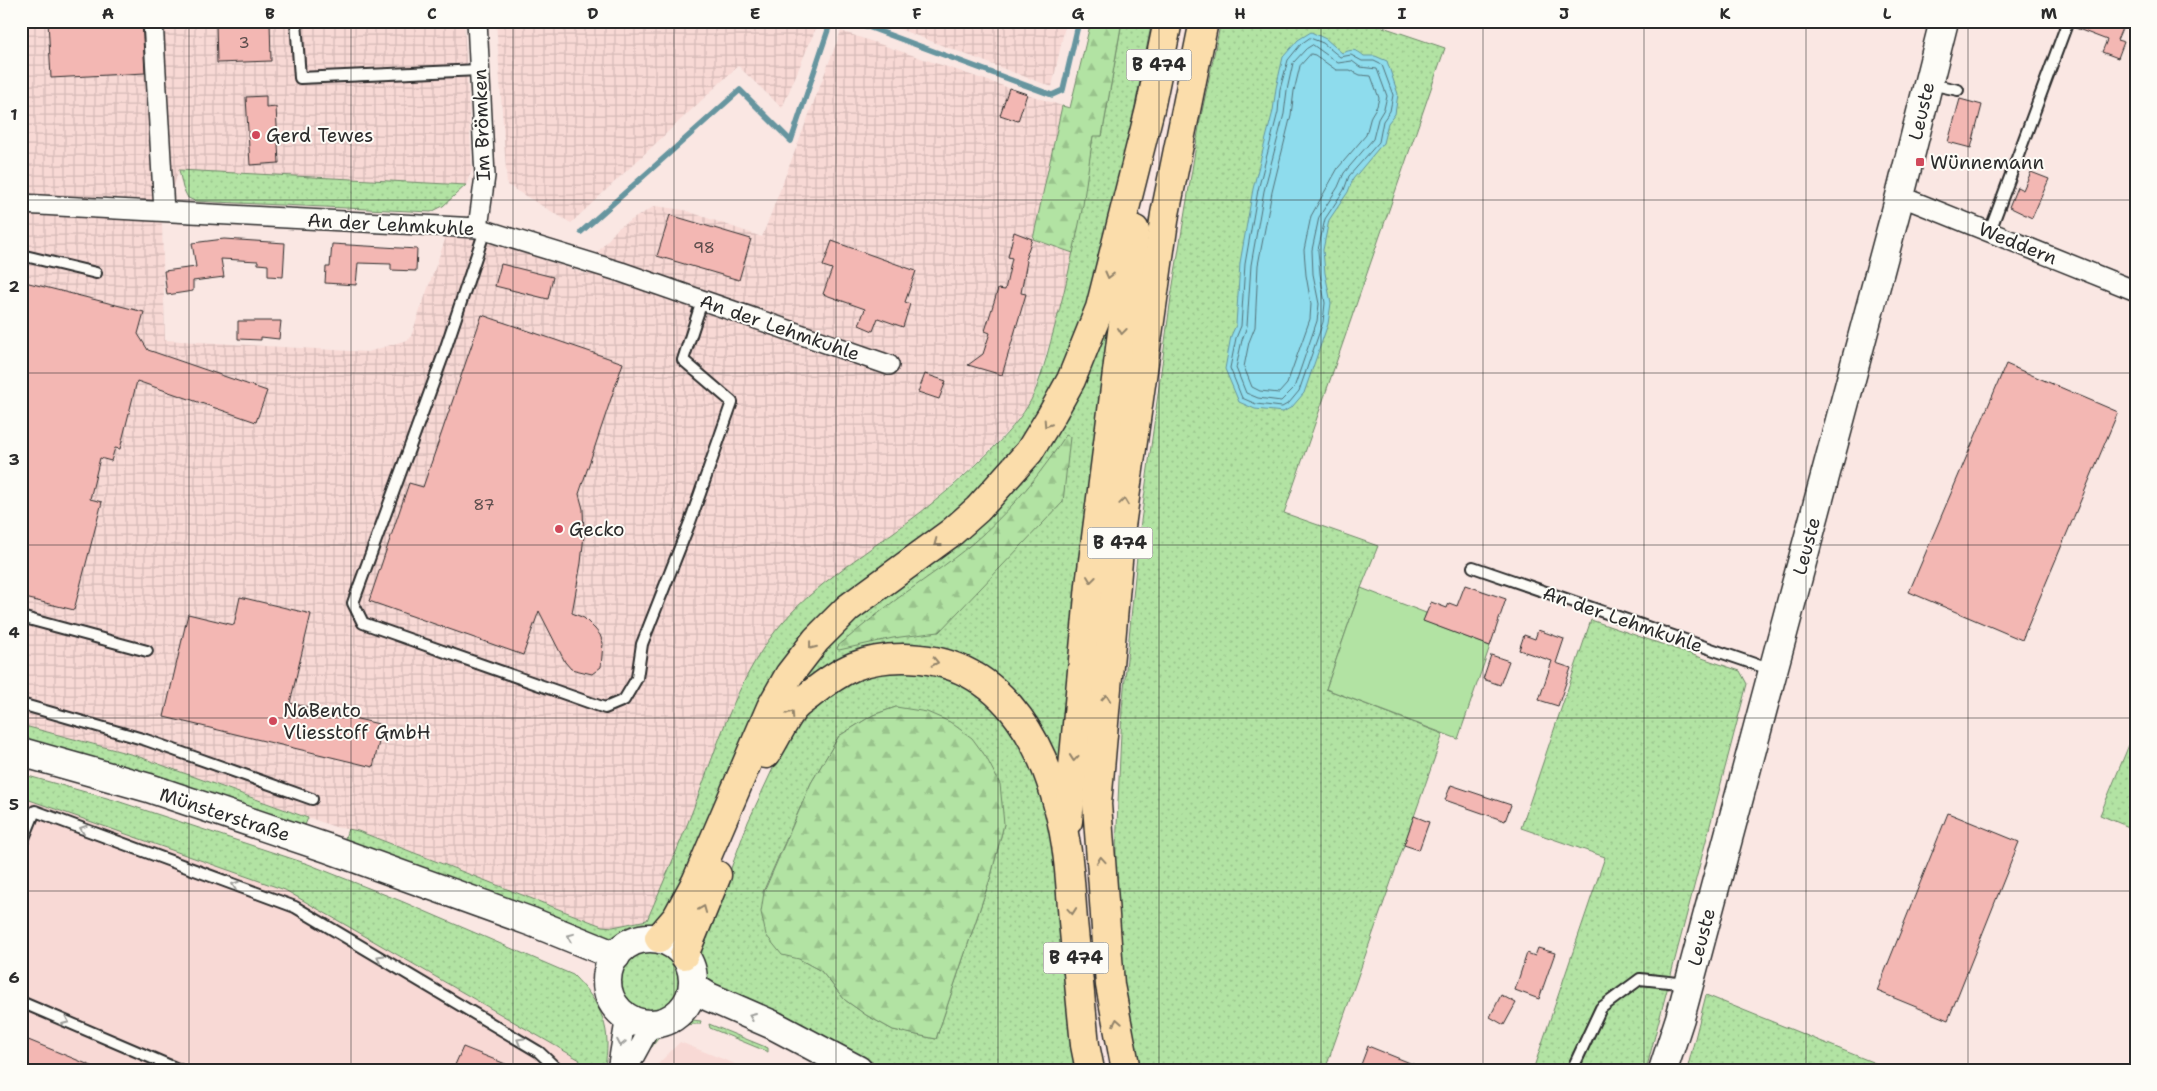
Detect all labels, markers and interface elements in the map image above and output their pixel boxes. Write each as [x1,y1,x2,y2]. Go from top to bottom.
text: A [102,3,114,24]
text: B [265,3,275,24]
text: C [427,3,437,24]
text: D [587,3,599,24]
text: E [750,3,760,24]
text: F [912,3,922,24]
text: G [1072,3,1085,24]
text: H [1234,3,1246,24]
text: I [1398,3,1407,24]
text: J [1559,3,1569,24]
text: K [1720,3,1731,24]
text: L [1883,3,1892,24]
text: M [2041,3,2058,24]
house number: 3 [238,32,250,53]
road number: B 474 [1126,50,1192,80]
street label: Im Brömken [467,68,496,182]
street label: Leuste [1903,80,1940,143]
text: 1 [10,104,18,125]
place label: Gerd Tewes [266,123,374,148]
marker: Gerd Tewes [250,129,262,141]
place label: Wünnemann [1930,150,2044,175]
marker: Wünnemann [1914,156,1926,168]
street label: An der Lehmkuhle [307,208,475,241]
street label: Weddern [1975,216,2061,270]
house number: 98 [693,237,715,258]
one-way arrow [1104,270,1115,279]
text: 2 [8,276,20,297]
street label: An der Lehmkuhle [697,288,863,367]
one-way arrow [1118,326,1128,335]
one-way arrow [1043,419,1053,428]
text: 3 [8,449,20,470]
house number: 87 [473,494,495,515]
one-way arrow [1119,497,1129,506]
street label: Leuste [1787,514,1826,578]
place label: Gecko [569,517,625,542]
marker: Gecko [553,523,565,535]
road number: B 474 [1088,528,1152,558]
one-way arrow [934,537,943,545]
one-way arrow [1086,575,1097,583]
street label: An der Lehmkuhle [1540,580,1706,659]
text: 4 [8,622,20,643]
one-way arrow [809,640,818,650]
one-way arrow [930,656,939,667]
one-way arrow [1100,694,1111,702]
place label: NaBento Vliesstoff GmbH [283,698,431,745]
one-way arrow [785,710,794,720]
marker: NaBento Vliesstoff GmbH [267,715,279,727]
one-way arrow [1069,754,1080,762]
street label: Münsterstraße [156,782,293,847]
text: 5 [9,794,19,815]
one-way arrow [79,825,88,835]
one-way arrow [1096,856,1107,864]
one-way arrow [232,881,240,891]
street label: Leuste [1682,905,1721,969]
one-way arrow [697,906,707,914]
one-way arrow [1066,907,1077,915]
one-way arrow [567,933,575,943]
road number: B 474 [1044,942,1108,974]
one-way arrow [376,954,385,964]
text: 6 [8,967,20,988]
one-way arrow [748,1011,757,1022]
one-way arrow [61,1015,70,1025]
one-way arrow [1113,1017,1123,1026]
one-way arrow [516,1037,525,1047]
one-way arrow [617,1039,627,1047]

